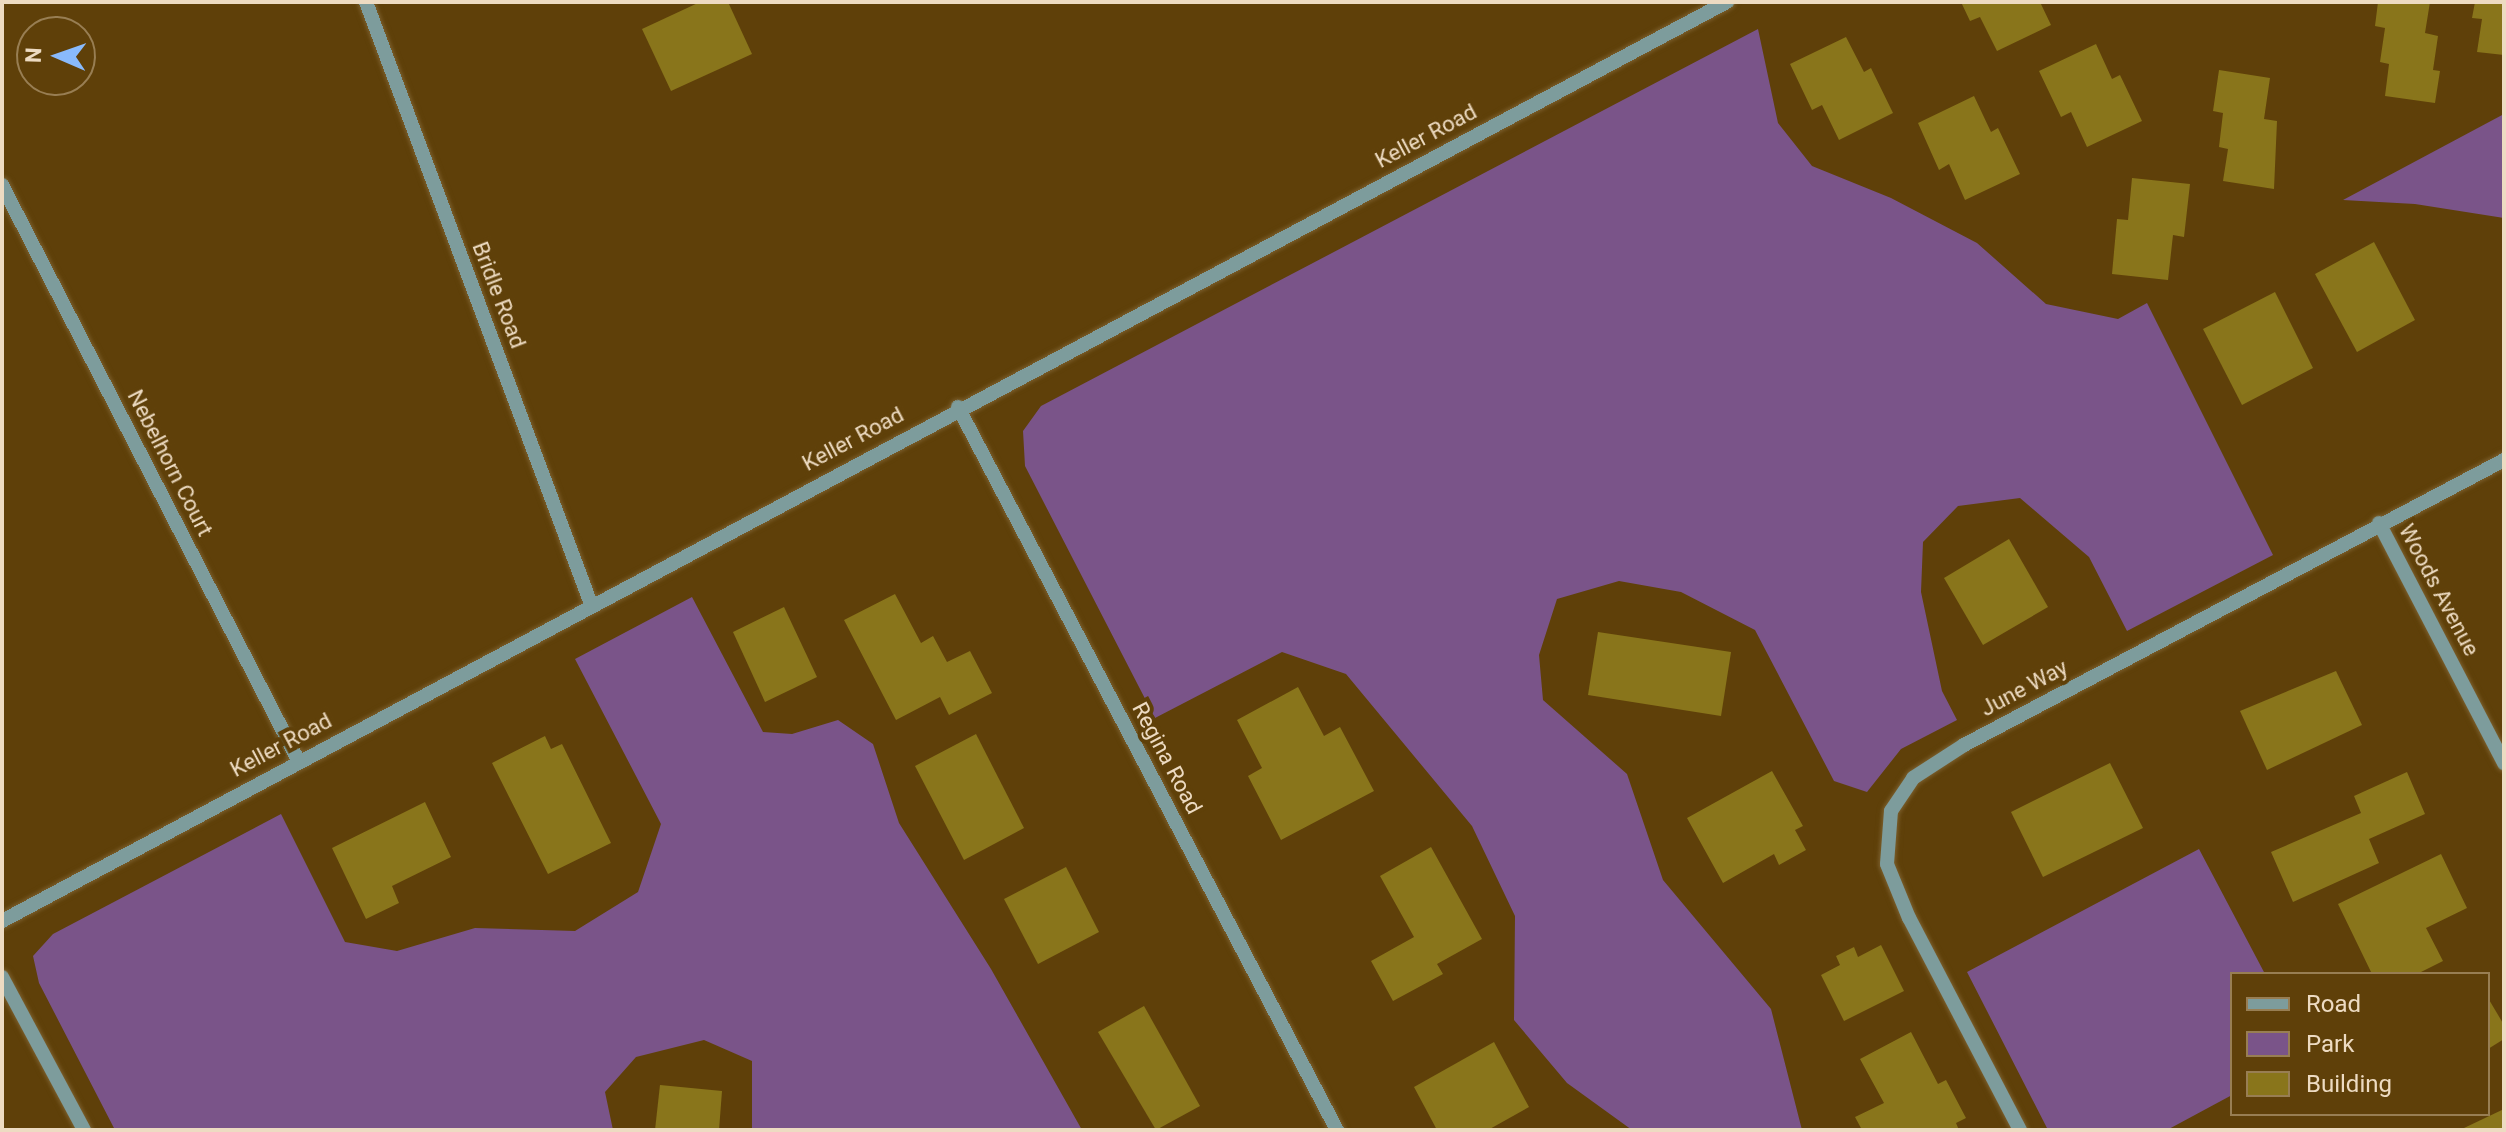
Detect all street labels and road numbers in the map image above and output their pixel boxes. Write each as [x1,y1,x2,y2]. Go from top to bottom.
street label: Keller Road [1371,98,1481,174]
street label: Bridle Road [467,238,531,352]
street label: Nebelhorn Court [122,385,218,541]
street label: Keller Road [798,401,908,477]
street label: Woods Avenue [2393,520,2485,660]
street label: June Way [1976,654,2072,722]
street label: Regina Road [1126,698,1208,818]
street label: Keller Road [226,707,336,783]

